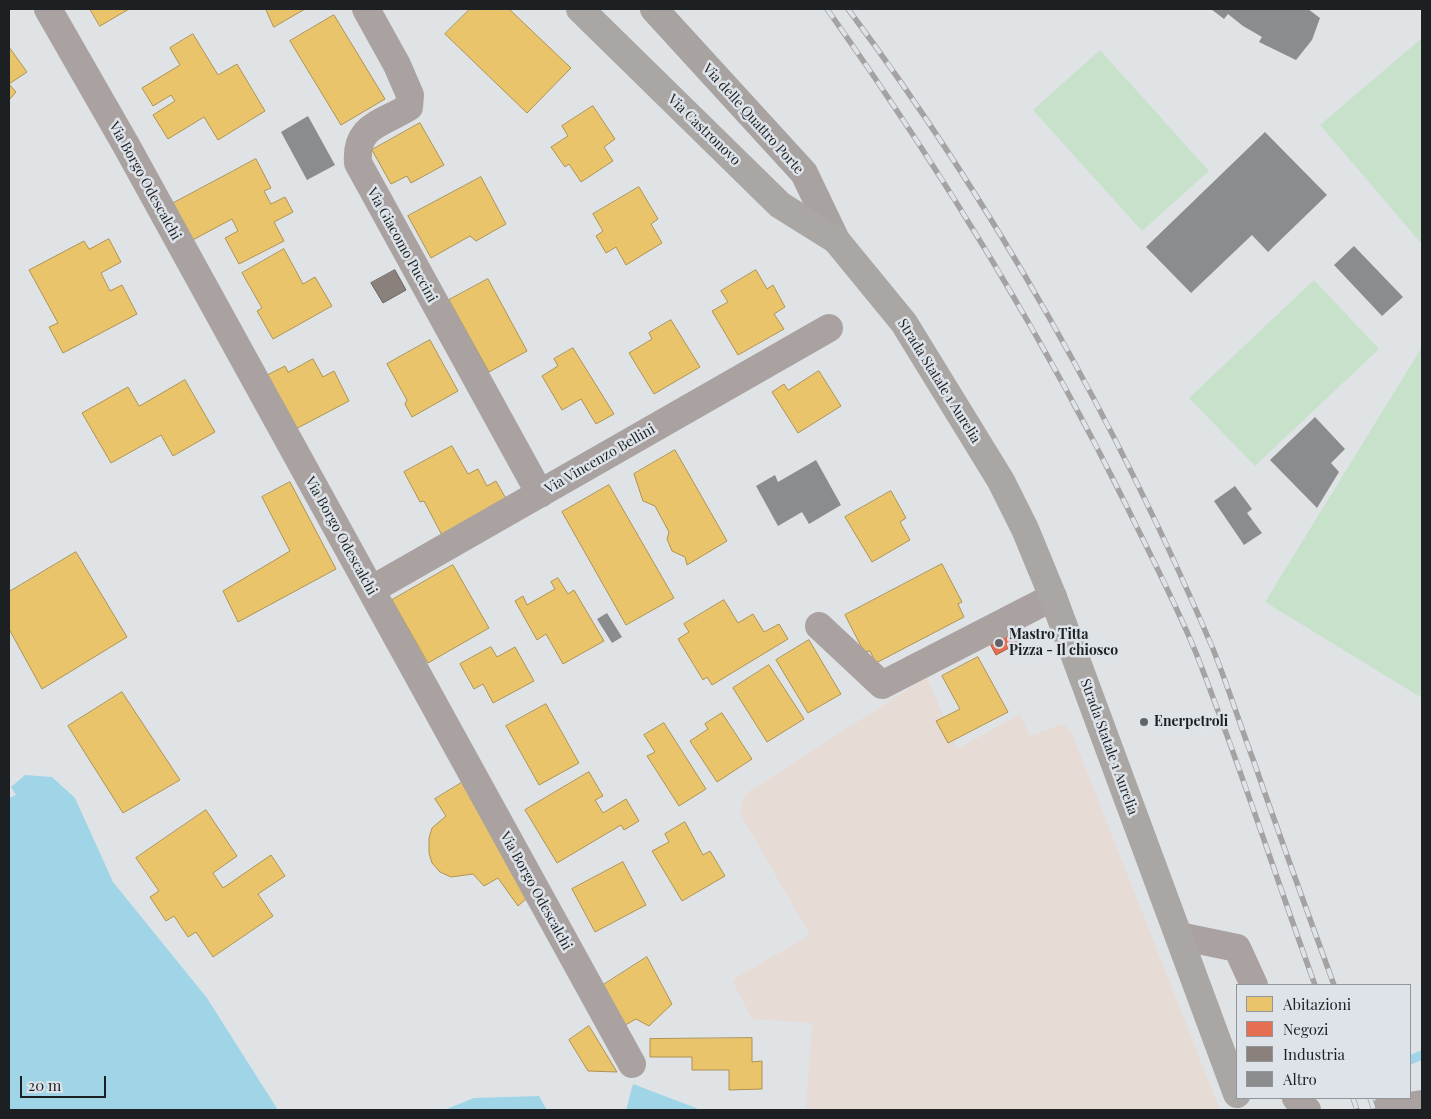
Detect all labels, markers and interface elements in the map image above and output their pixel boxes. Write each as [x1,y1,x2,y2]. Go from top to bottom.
street label: Via delle Quattro Porte [699,60,807,178]
street label: Via Castronovo [664,91,744,169]
street label: Via Borgo Odescalchi [105,119,185,243]
street label: Via Giacomo Puccini [364,185,440,305]
street label: Strada Statale 1 Aurelia [894,316,984,446]
street label: Via Vincenzo Bellini [542,421,658,497]
street label: Via Borgo Odescalchi [301,474,381,598]
place label: Mastro Titta Pizza - Il chiosco [1009,627,1118,660]
marker: Mastro Titta Pizza - Il chiosco [993,637,1005,649]
street label: Strada Statale 1 Aurelia [1077,677,1141,817]
place label: Enerpetroli [1154,714,1228,730]
marker: Enerpetroli [1138,716,1150,728]
street label: Via Borgo Odescalchi [496,829,576,953]
legend [1236,984,1411,1099]
text: Abitazioni [1283,994,1351,1014]
text: Negozi [1283,1019,1328,1039]
text: Industria [1283,1044,1345,1064]
scale bar [22,1066,109,1098]
text: Altro [1283,1069,1317,1089]
text: 20 m [28,1075,61,1095]

